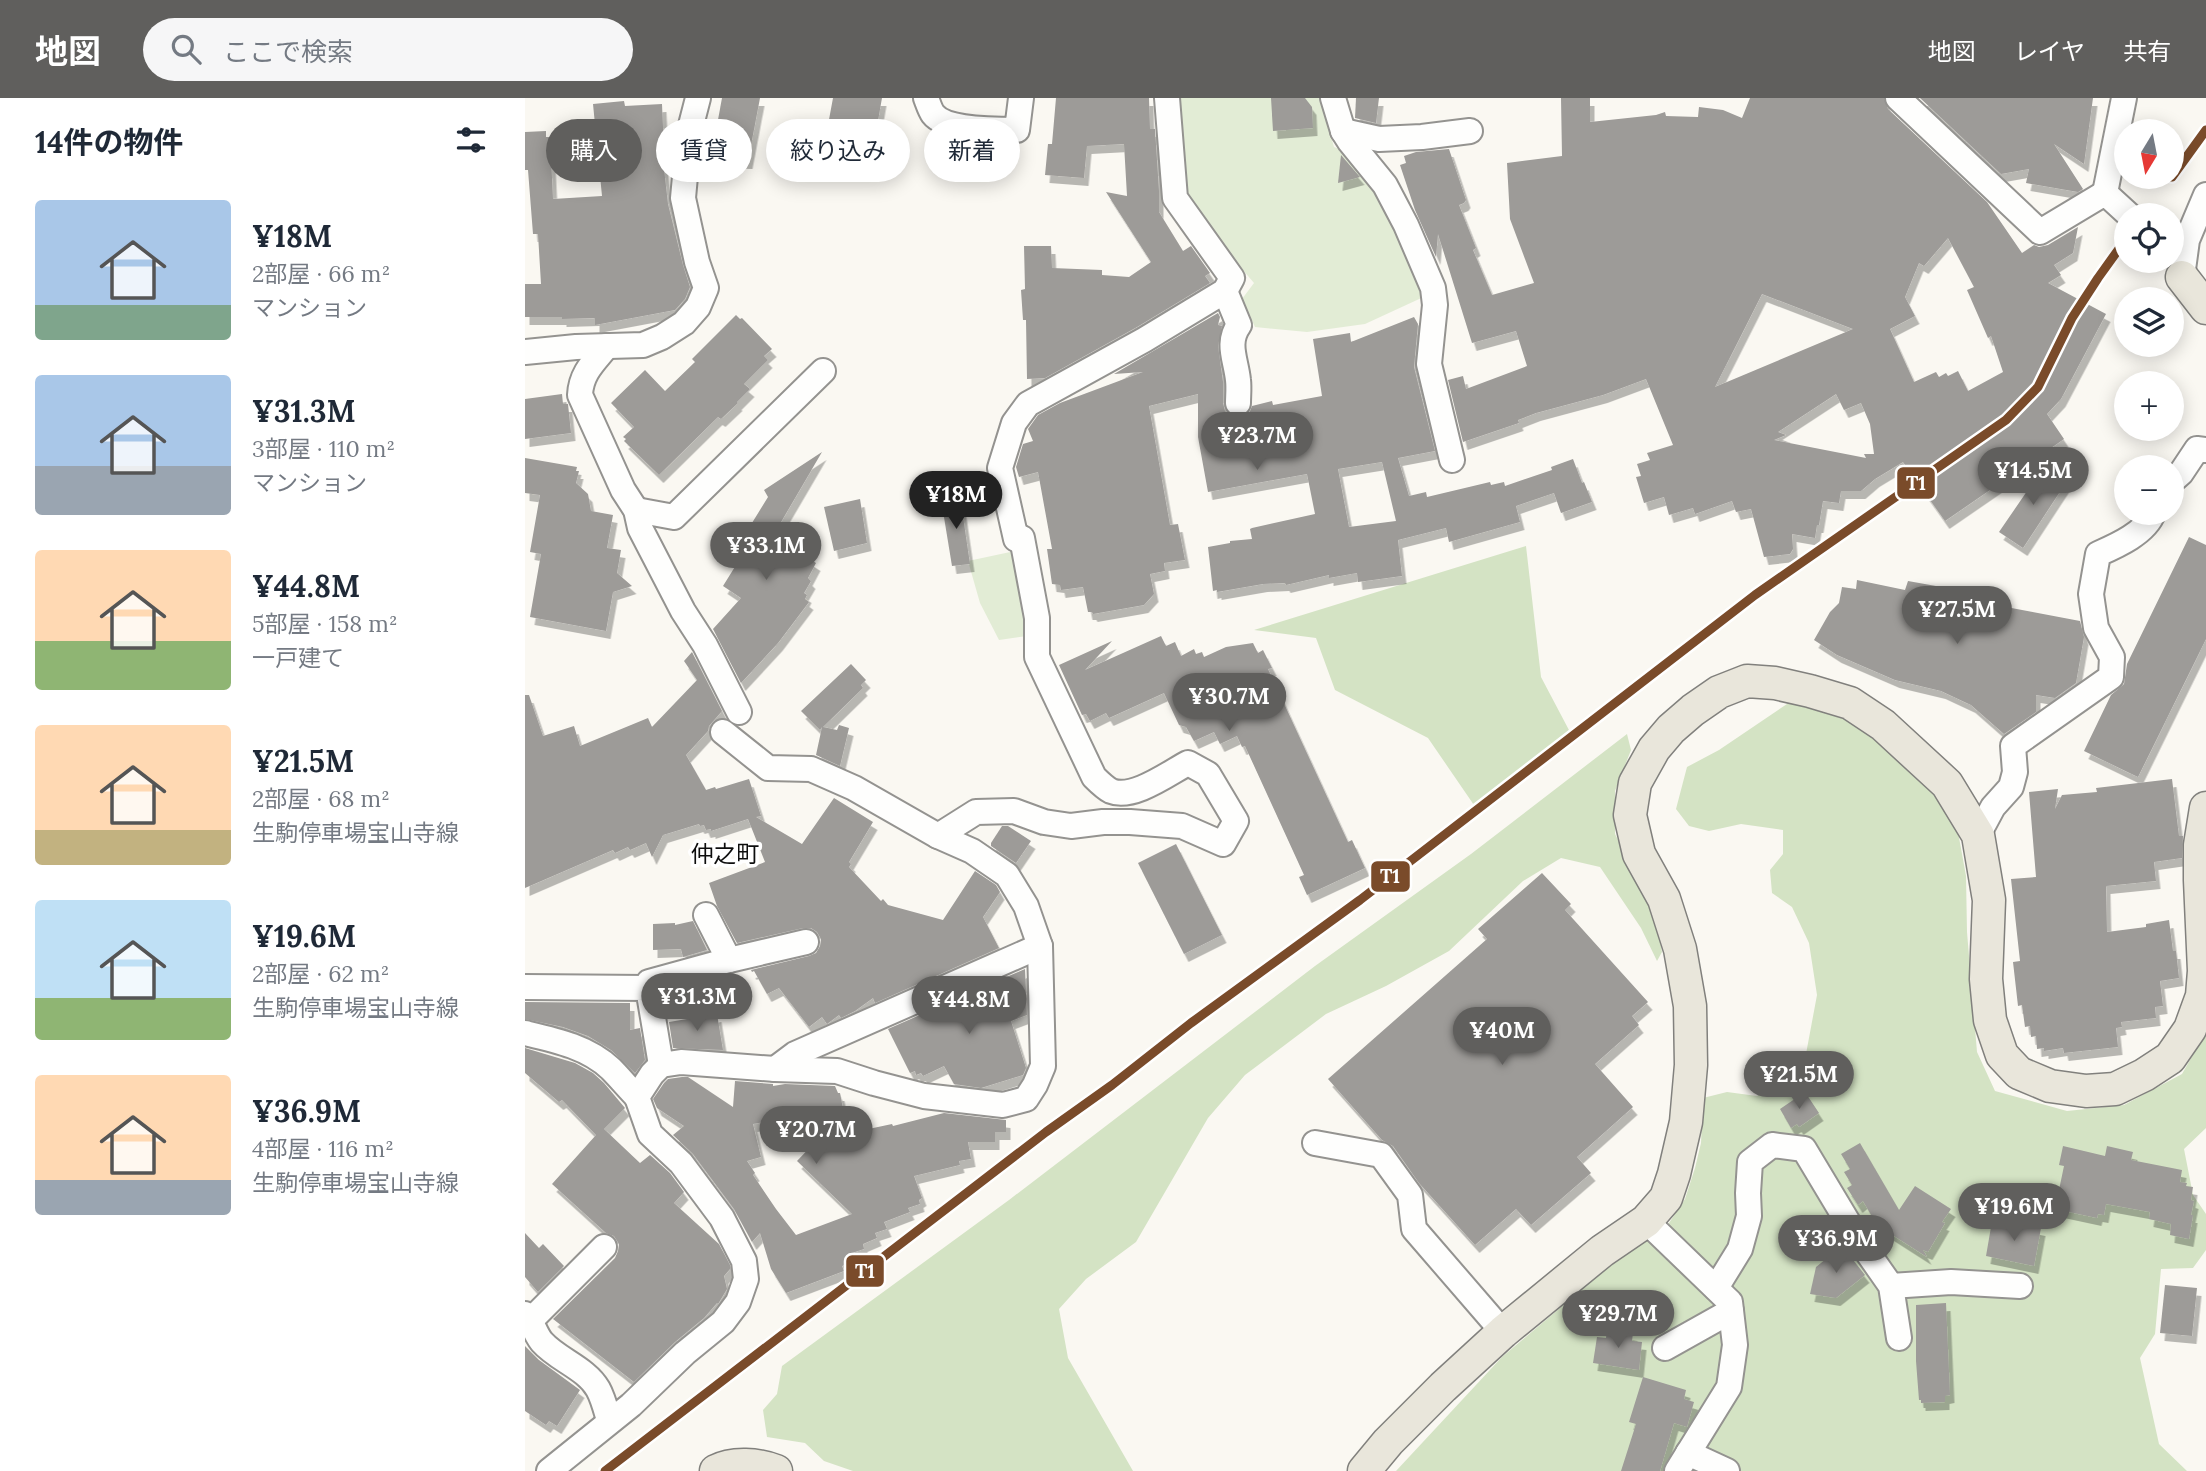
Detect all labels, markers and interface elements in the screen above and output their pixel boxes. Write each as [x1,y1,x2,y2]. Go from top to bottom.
search box [143,18,633,81]
text: 地図 [35,30,101,72]
icon: search [167,30,205,68]
text: ここで検索 [223,35,353,68]
text: 地図 [1928,36,1976,67]
text: レイヤ [2014,36,2085,67]
text: 共有 [2123,36,2171,67]
chip: 購入 [546,119,642,182]
chip: 賃貸 [656,119,752,182]
chip: 絞り込み [766,119,910,182]
chip: 新着 [924,119,1020,182]
north arrow [2114,119,2184,189]
map controls [2114,119,2184,525]
icon: filters [452,121,490,159]
text: 14件の物件 [35,123,184,161]
button: locate [2114,203,2184,273]
text: ¥18M [252,217,332,255]
icon: home [91,228,175,312]
text: 2部屋 · 66 m² [252,259,390,288]
button: layers [2114,287,2184,357]
text: マンション [252,293,367,322]
button: + [2114,371,2184,441]
text: ¥31.3M [252,392,356,430]
icon: home [91,403,175,487]
pin: ¥23.7M [1200,412,1314,472]
text: ¥23.7M [1217,420,1297,449]
text: 3部屋 · 110 m² [252,434,395,463]
pin: ¥14.5M [1976,448,2090,507]
text: ¥14.5M [1994,455,2072,484]
button: − [2114,455,2184,525]
line badge: T1 [1896,466,1936,500]
text: マンション [252,468,367,497]
text: T1 [1906,471,1926,495]
pin: ¥18M [915,472,997,531]
text: ¥18M [925,479,987,508]
pin: ¥33.1M [709,522,823,582]
text: ¥33.1M [726,530,806,559]
text: ¥44.8M [252,567,360,605]
icon: home [91,578,175,662]
pin: ¥27.5M [1900,587,2014,646]
text: ¥27.5M [1918,594,1996,623]
text: 5部屋 · 158 m² [252,609,398,638]
text: 一戸建て [252,643,344,672]
pin: ¥30.7M [1172,674,1286,733]
text: ¥30.7M [1188,681,1270,710]
text: ¥21.5M [252,742,354,780]
icon: home [91,753,175,837]
text: 2部屋 · 68 m² [252,784,390,813]
text: 生駒停車場宝山寺線 [252,818,459,847]
district label: 仲之町 [691,839,760,868]
line badge: T1 [1370,860,1411,893]
text: T1 [1380,864,1400,888]
text: ¥19.6M [252,917,356,955]
icon: home [91,928,175,1012]
text: 2部屋 · 62 m² [252,959,389,988]
pin: ¥31.3M [640,974,754,1033]
pin: ¥44.8M [912,976,1026,1036]
text: ¥31.3M [657,981,737,1010]
text: ¥44.8M [928,984,1010,1013]
text: 生駒停車場宝山寺線 [252,993,459,1022]
pin: ¥40M [1461,1007,1543,1067]
text: ¥40M [1469,1015,1535,1044]
pin: ¥21.5M [1742,1052,1856,1111]
text: ¥21.5M [1760,1059,1838,1088]
text: ¥36.9M [252,1092,361,1130]
icon: home [91,1103,175,1187]
pin: ¥20.7M [759,1107,873,1166]
text: ¥20.7M [776,1114,856,1143]
text: 4部屋 · 116 m² [252,1134,394,1163]
text: 生駒停車場宝山寺線 [252,1168,459,1197]
pin: ¥19.6M [1957,1184,2071,1243]
text: ¥19.6M [1974,1191,2054,1220]
pin: ¥36.9M [1779,1216,1893,1275]
text: ¥36.9M [1794,1223,1878,1252]
line badge: T1 [845,1254,885,1288]
text: T1 [855,1259,875,1283]
pin: ¥29.7M [1561,1290,1675,1350]
text: ¥29.7M [1578,1298,1658,1327]

